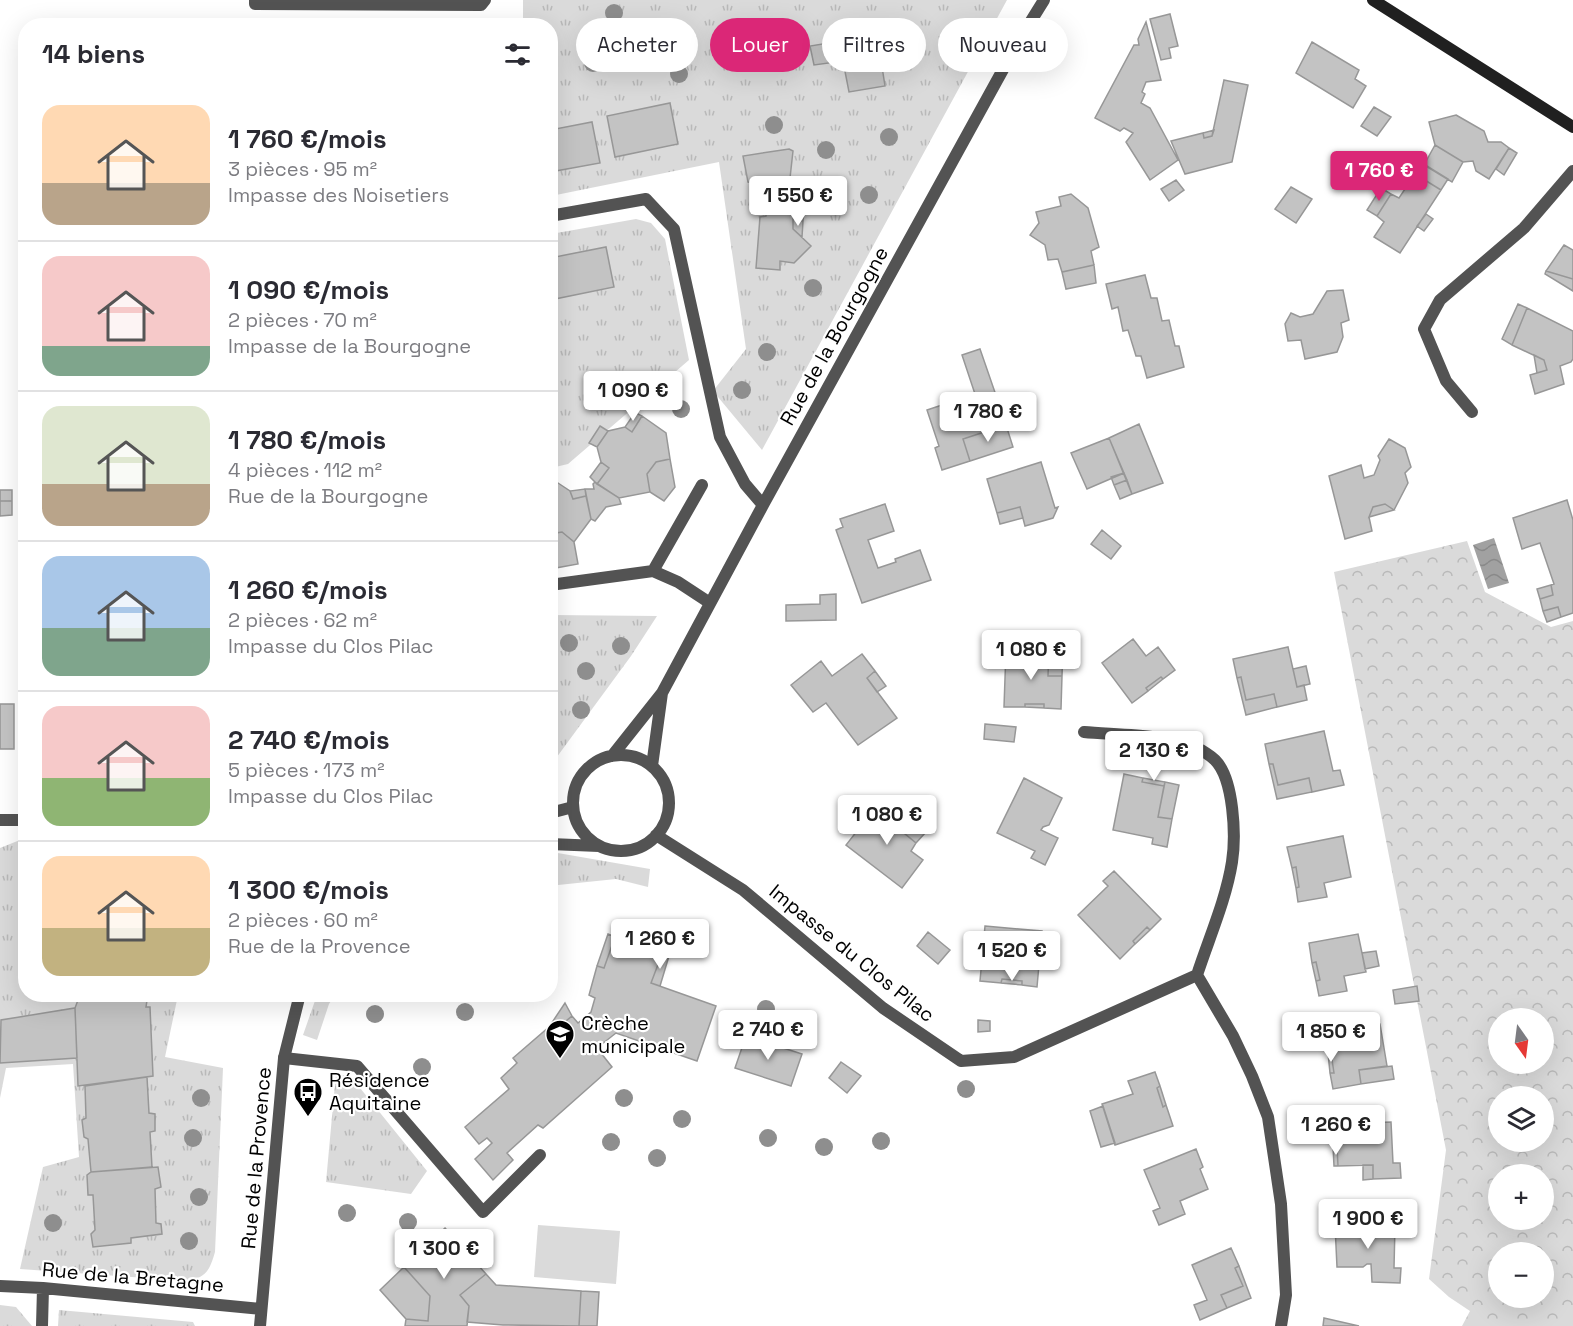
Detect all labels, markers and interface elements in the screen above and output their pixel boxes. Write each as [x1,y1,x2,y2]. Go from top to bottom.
chip: Acheter [576,18,698,72]
chip: Louer [710,18,810,72]
chip: Filtres [822,18,926,72]
chip: Nouveau [938,18,1068,72]
text: 14 biens [42,37,145,71]
icon: filters [501,38,534,71]
text: 1 760 €/mois [228,122,387,156]
icon: home [90,129,162,201]
pin: 1 760 € [1324,151,1434,202]
text: 3 pièces · 95 m² [228,156,377,182]
text: 1 760 € [1344,157,1414,183]
pin: 1 550 € [743,176,853,227]
text: Impasse des Noisetiers [228,182,449,208]
text: 1 550 € [763,182,833,208]
street label: Rue de la Bourgogne [774,242,894,430]
text: 1 090 €/mois [228,273,389,307]
icon: home [90,280,162,352]
text: 2 pièces · 70 m² [228,307,377,333]
text: Impasse de la Bourgogne [228,333,471,359]
pin: 1 090 € [578,371,688,422]
text: 1 090 € [597,377,669,403]
pin: 1 780 € [933,392,1043,443]
text: 1 780 € [954,398,1022,424]
text: 1 780 €/mois [228,423,386,457]
icon: home [90,430,162,502]
text: 4 pièces · 112 m² [228,457,382,483]
text: Rue de la Bourgogne [228,483,428,509]
text: 1 260 €/mois [228,573,388,607]
icon: home [90,580,162,652]
text: 2 pièces · 62 m² [228,607,377,633]
pin: 1 080 € [976,630,1086,681]
text: Impasse du Clos Pilac [228,633,434,659]
text: 1 080 € [996,636,1066,662]
text: 2 740 €/mois [228,723,390,757]
icon: home [90,730,162,802]
pin: 2 130 € [1099,731,1209,782]
text: 2 130 € [1119,737,1189,763]
text: 5 pièces · 173 m² [228,757,384,783]
text: Impasse du Clos Pilac [228,783,434,809]
pin: 1 080 € [832,795,942,846]
text: 1 080 € [852,801,922,827]
text: 1 300 €/mois [228,873,389,907]
street label: Impasse du Clos Pilac [764,878,940,1028]
icon: home [90,880,162,952]
text: 2 pièces · 60 m² [228,907,378,933]
pin: 1 260 € [605,919,715,970]
text: 1 260 € [625,925,695,951]
pin: 1 520 € [957,931,1067,982]
text: Rue de la Provence [228,933,411,959]
text: 1 520 € [977,937,1047,963]
north arrow [1488,1008,1554,1074]
map controls [1488,1008,1554,1308]
place label: Crèche municipale [581,1010,685,1059]
pin: 2 740 € [713,1010,823,1061]
pin: 1 850 € [1276,1012,1386,1063]
text: 2 740 € [732,1016,804,1042]
school or university icon: Crèche municipale [544,1018,576,1060]
text: 1 850 € [1296,1018,1366,1044]
street label: Rue de la Provence [235,1066,277,1250]
place label: Résidence Aquitaine [329,1067,430,1116]
bus stop icon: Résidence Aquitaine [292,1076,324,1118]
button: layers [1488,1086,1554,1152]
pin: 1 260 € [1281,1105,1391,1156]
text: 1 260 € [1301,1111,1371,1137]
button: + [1488,1164,1554,1230]
pin: 1 900 € [1313,1199,1423,1250]
text: 1 900 € [1332,1205,1404,1231]
pin: 1 300 € [389,1229,499,1280]
text: 1 300 € [409,1235,479,1261]
button: − [1488,1242,1554,1308]
street label: Rue de la Bretagne [41,1256,225,1298]

